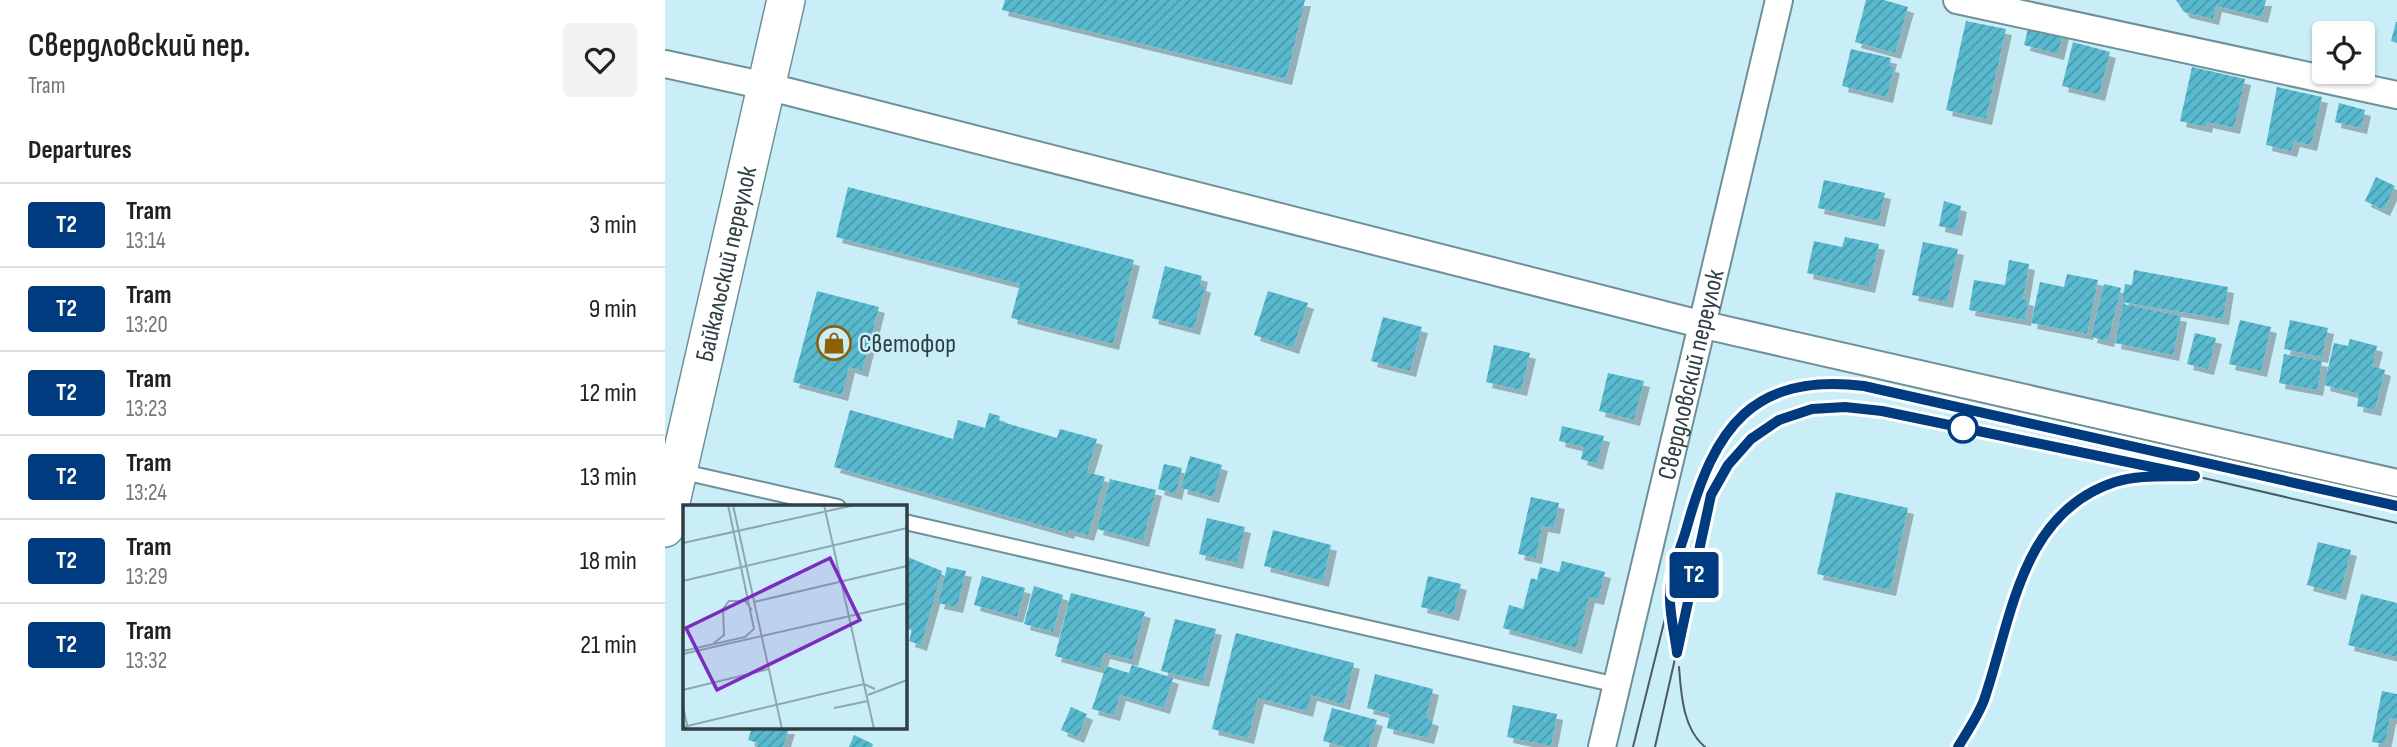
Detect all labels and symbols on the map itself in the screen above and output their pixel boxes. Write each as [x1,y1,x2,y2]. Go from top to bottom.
street label: Байкальский переулок [690,163,764,365]
street label: Свердловский переулок [1652,266,1732,483]
shop icon: Светофор [815,324,853,362]
place label: Светофор [859,329,956,360]
unlabelled marker [1948,413,1978,443]
inset map [683,505,907,730]
line badge: T2 [1663,552,1725,598]

